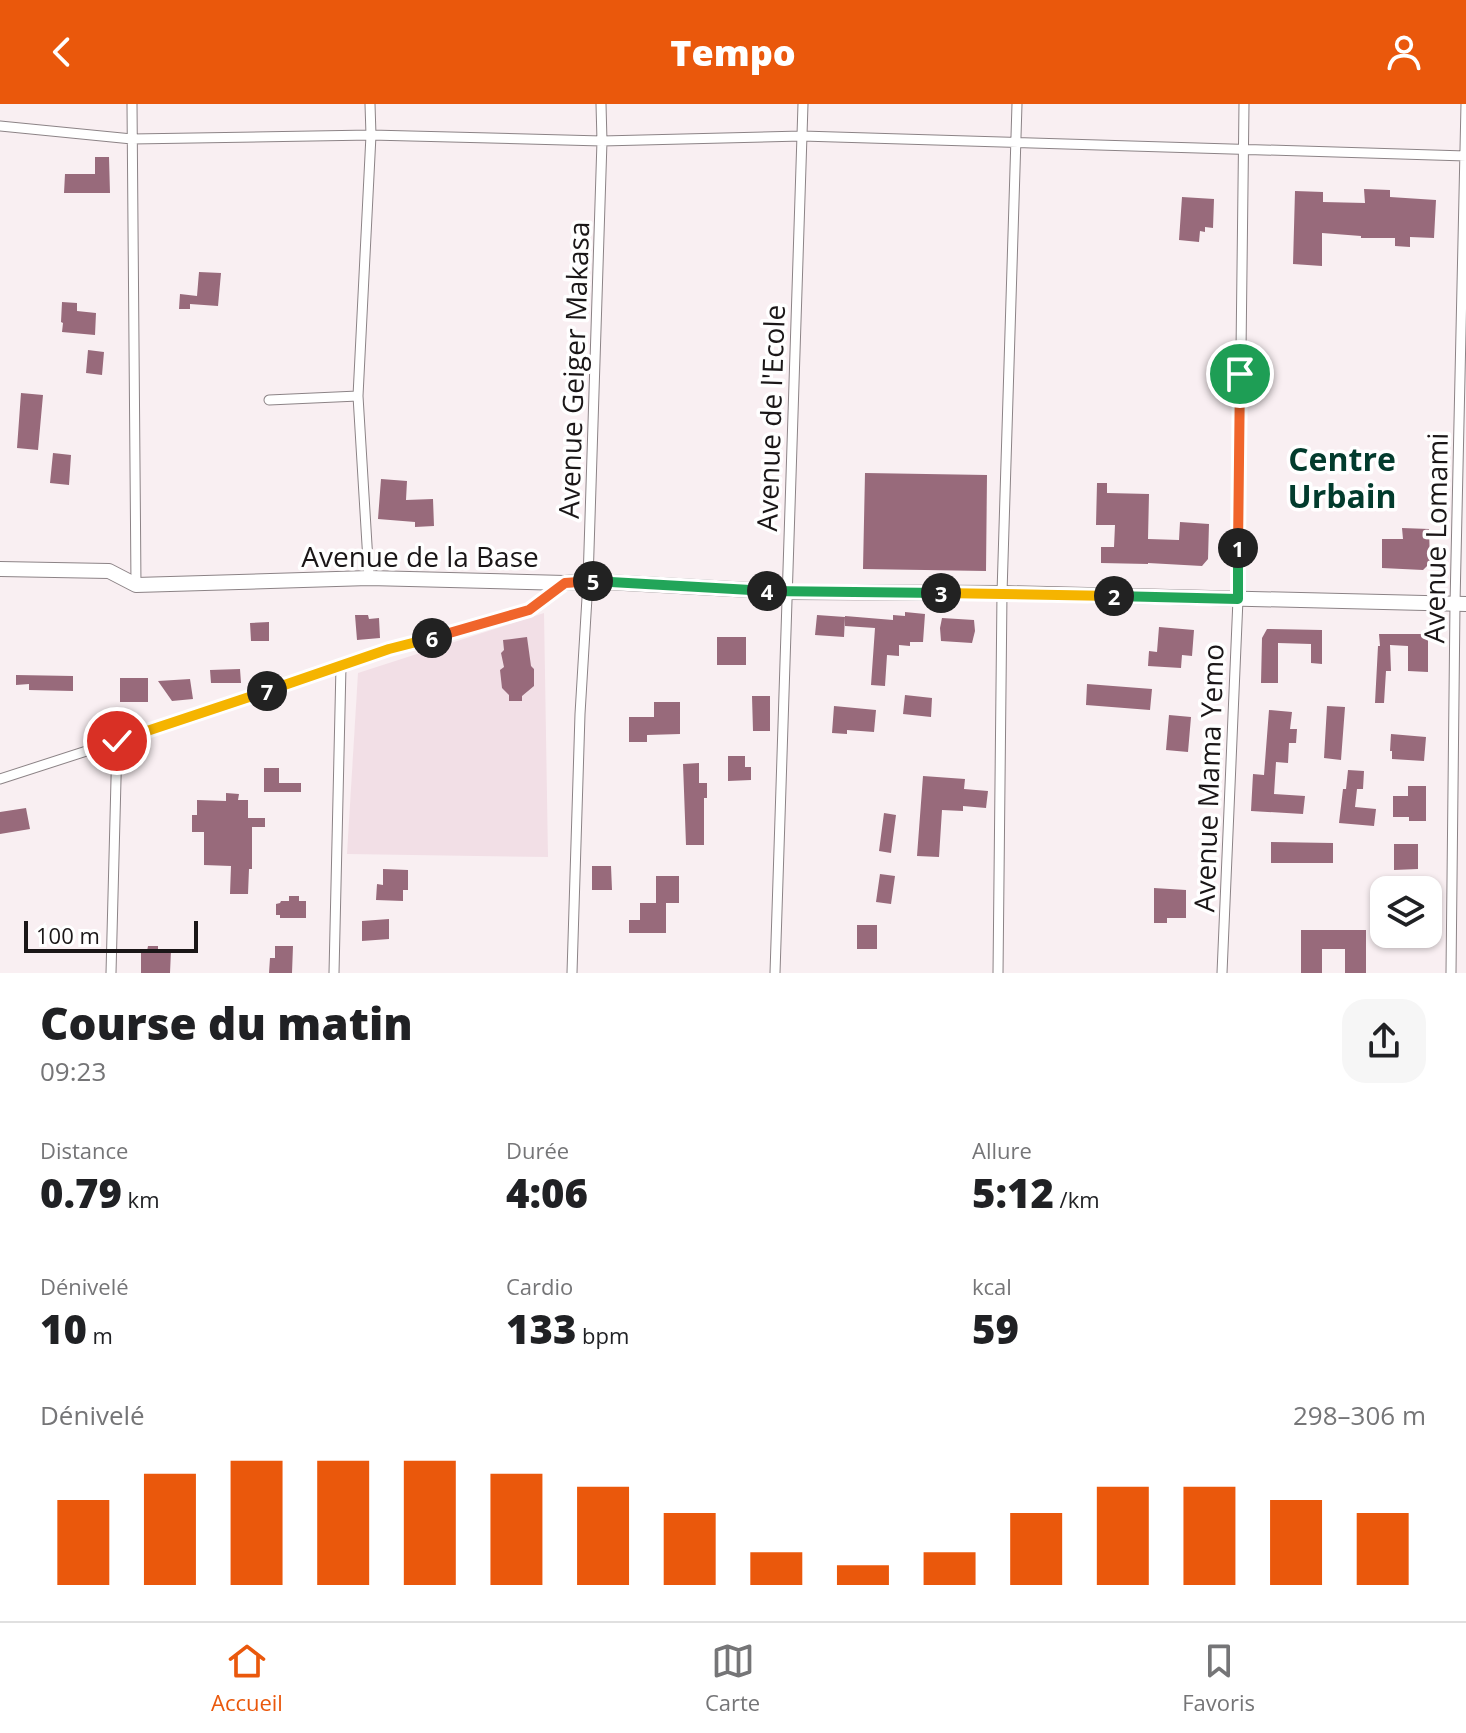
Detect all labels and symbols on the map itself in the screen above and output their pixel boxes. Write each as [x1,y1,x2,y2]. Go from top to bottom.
street label: Avenue Geiger Makasa [549,221,597,519]
street label: Avenue de l'Ecole [747,304,793,532]
pin [1206,340,1274,408]
street label: Avenue Lomami [1414,432,1456,644]
district label: Centre Urbain [1287,437,1397,517]
pin: 1 [1218,528,1258,568]
street label: Avenue de la Base [301,537,539,575]
pin: 5 [573,561,613,601]
pin: 4 [747,571,787,611]
pin: 3 [921,573,961,613]
pin: 2 [1094,576,1134,616]
pin: 6 [412,618,452,658]
street label: Avenue Mama Yemo [1184,643,1232,913]
pin: 7 [247,671,287,711]
pin [83,707,151,775]
scale bar [24,917,198,953]

